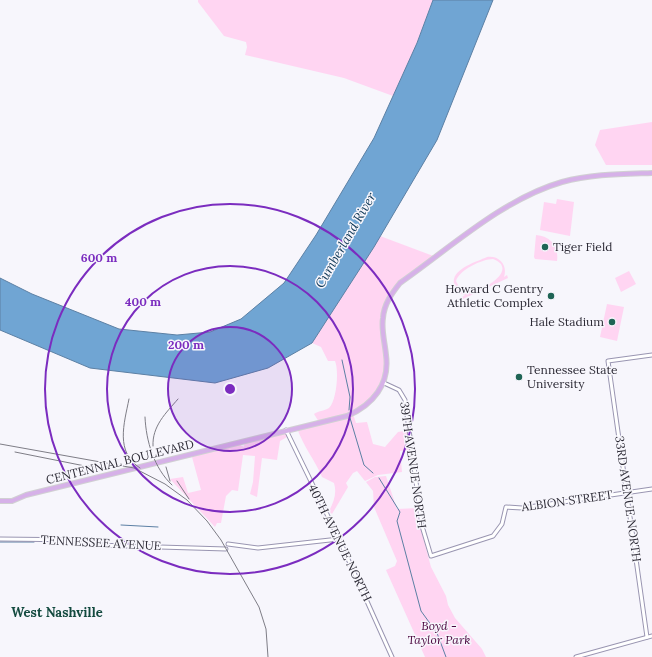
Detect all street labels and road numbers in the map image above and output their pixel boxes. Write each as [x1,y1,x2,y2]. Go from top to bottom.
street label: 39TH AVENUE NORTH [397,400,430,529]
street label: 33RD AVENUE NORTH [612,435,645,563]
street label: CENTENNIAL BOULEVARD [44,436,195,487]
street label: 40TH AVENUE NORTH [306,482,375,604]
street label: ALBION STREET [519,487,614,514]
street label: TENNESSEE AVENUE [40,532,162,553]

